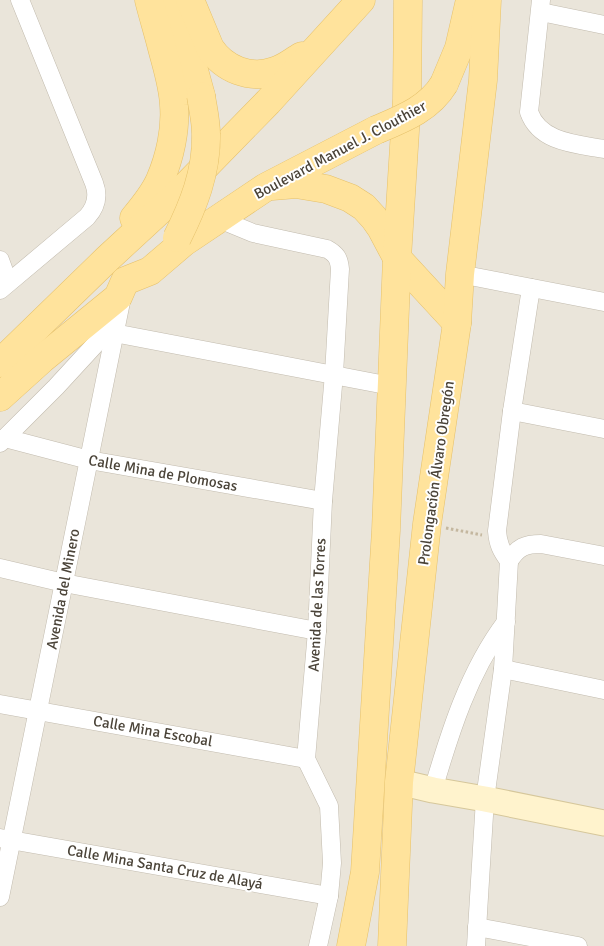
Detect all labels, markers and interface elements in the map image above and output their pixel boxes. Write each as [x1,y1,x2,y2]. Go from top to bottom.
street label: Boulevard Manuel J. Clouthier [251,97,430,203]
street label: Prolongación Álvaro Obregón [413,379,458,566]
street label: Calle Mina de Plomosas [87,451,239,495]
street label: Avenida del Minero [43,527,84,651]
street label: Avenida de las Torres [305,537,330,672]
street label: Calle Mina Escobal [92,712,214,750]
street label: Calle Mina Santa Cruz de Alayá [66,841,264,893]

